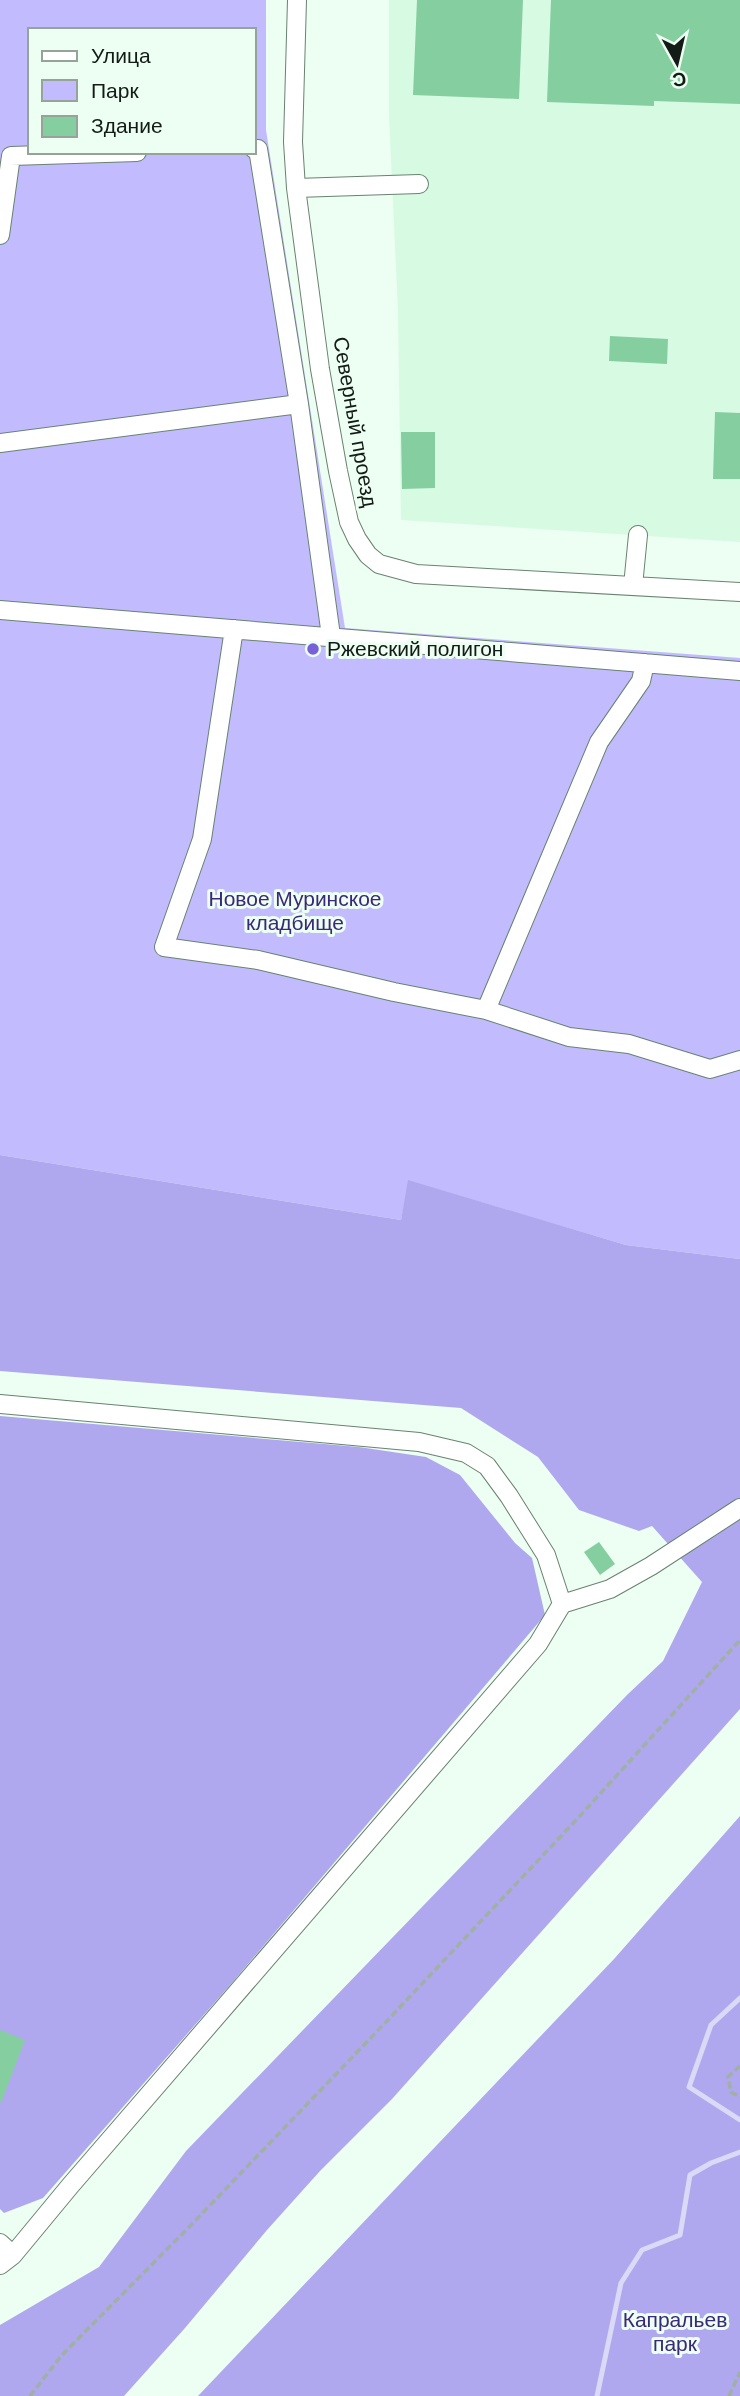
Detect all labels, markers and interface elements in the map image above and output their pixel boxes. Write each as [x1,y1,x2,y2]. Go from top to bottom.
legend [28,28,256,154]
north arrow [642,28,712,98]
text: Улица [91,42,151,70]
text: С [670,66,688,93]
text: Парк [91,77,139,105]
text: Здание [91,112,163,140]
street label: Северный проезд [326,335,384,509]
place label: Ржевский полигон [327,635,503,663]
marker: Ржевский полигон [305,641,321,657]
park label: Новое Муринское кладбище [209,885,382,937]
park label: Капральев парк [623,2306,727,2358]

